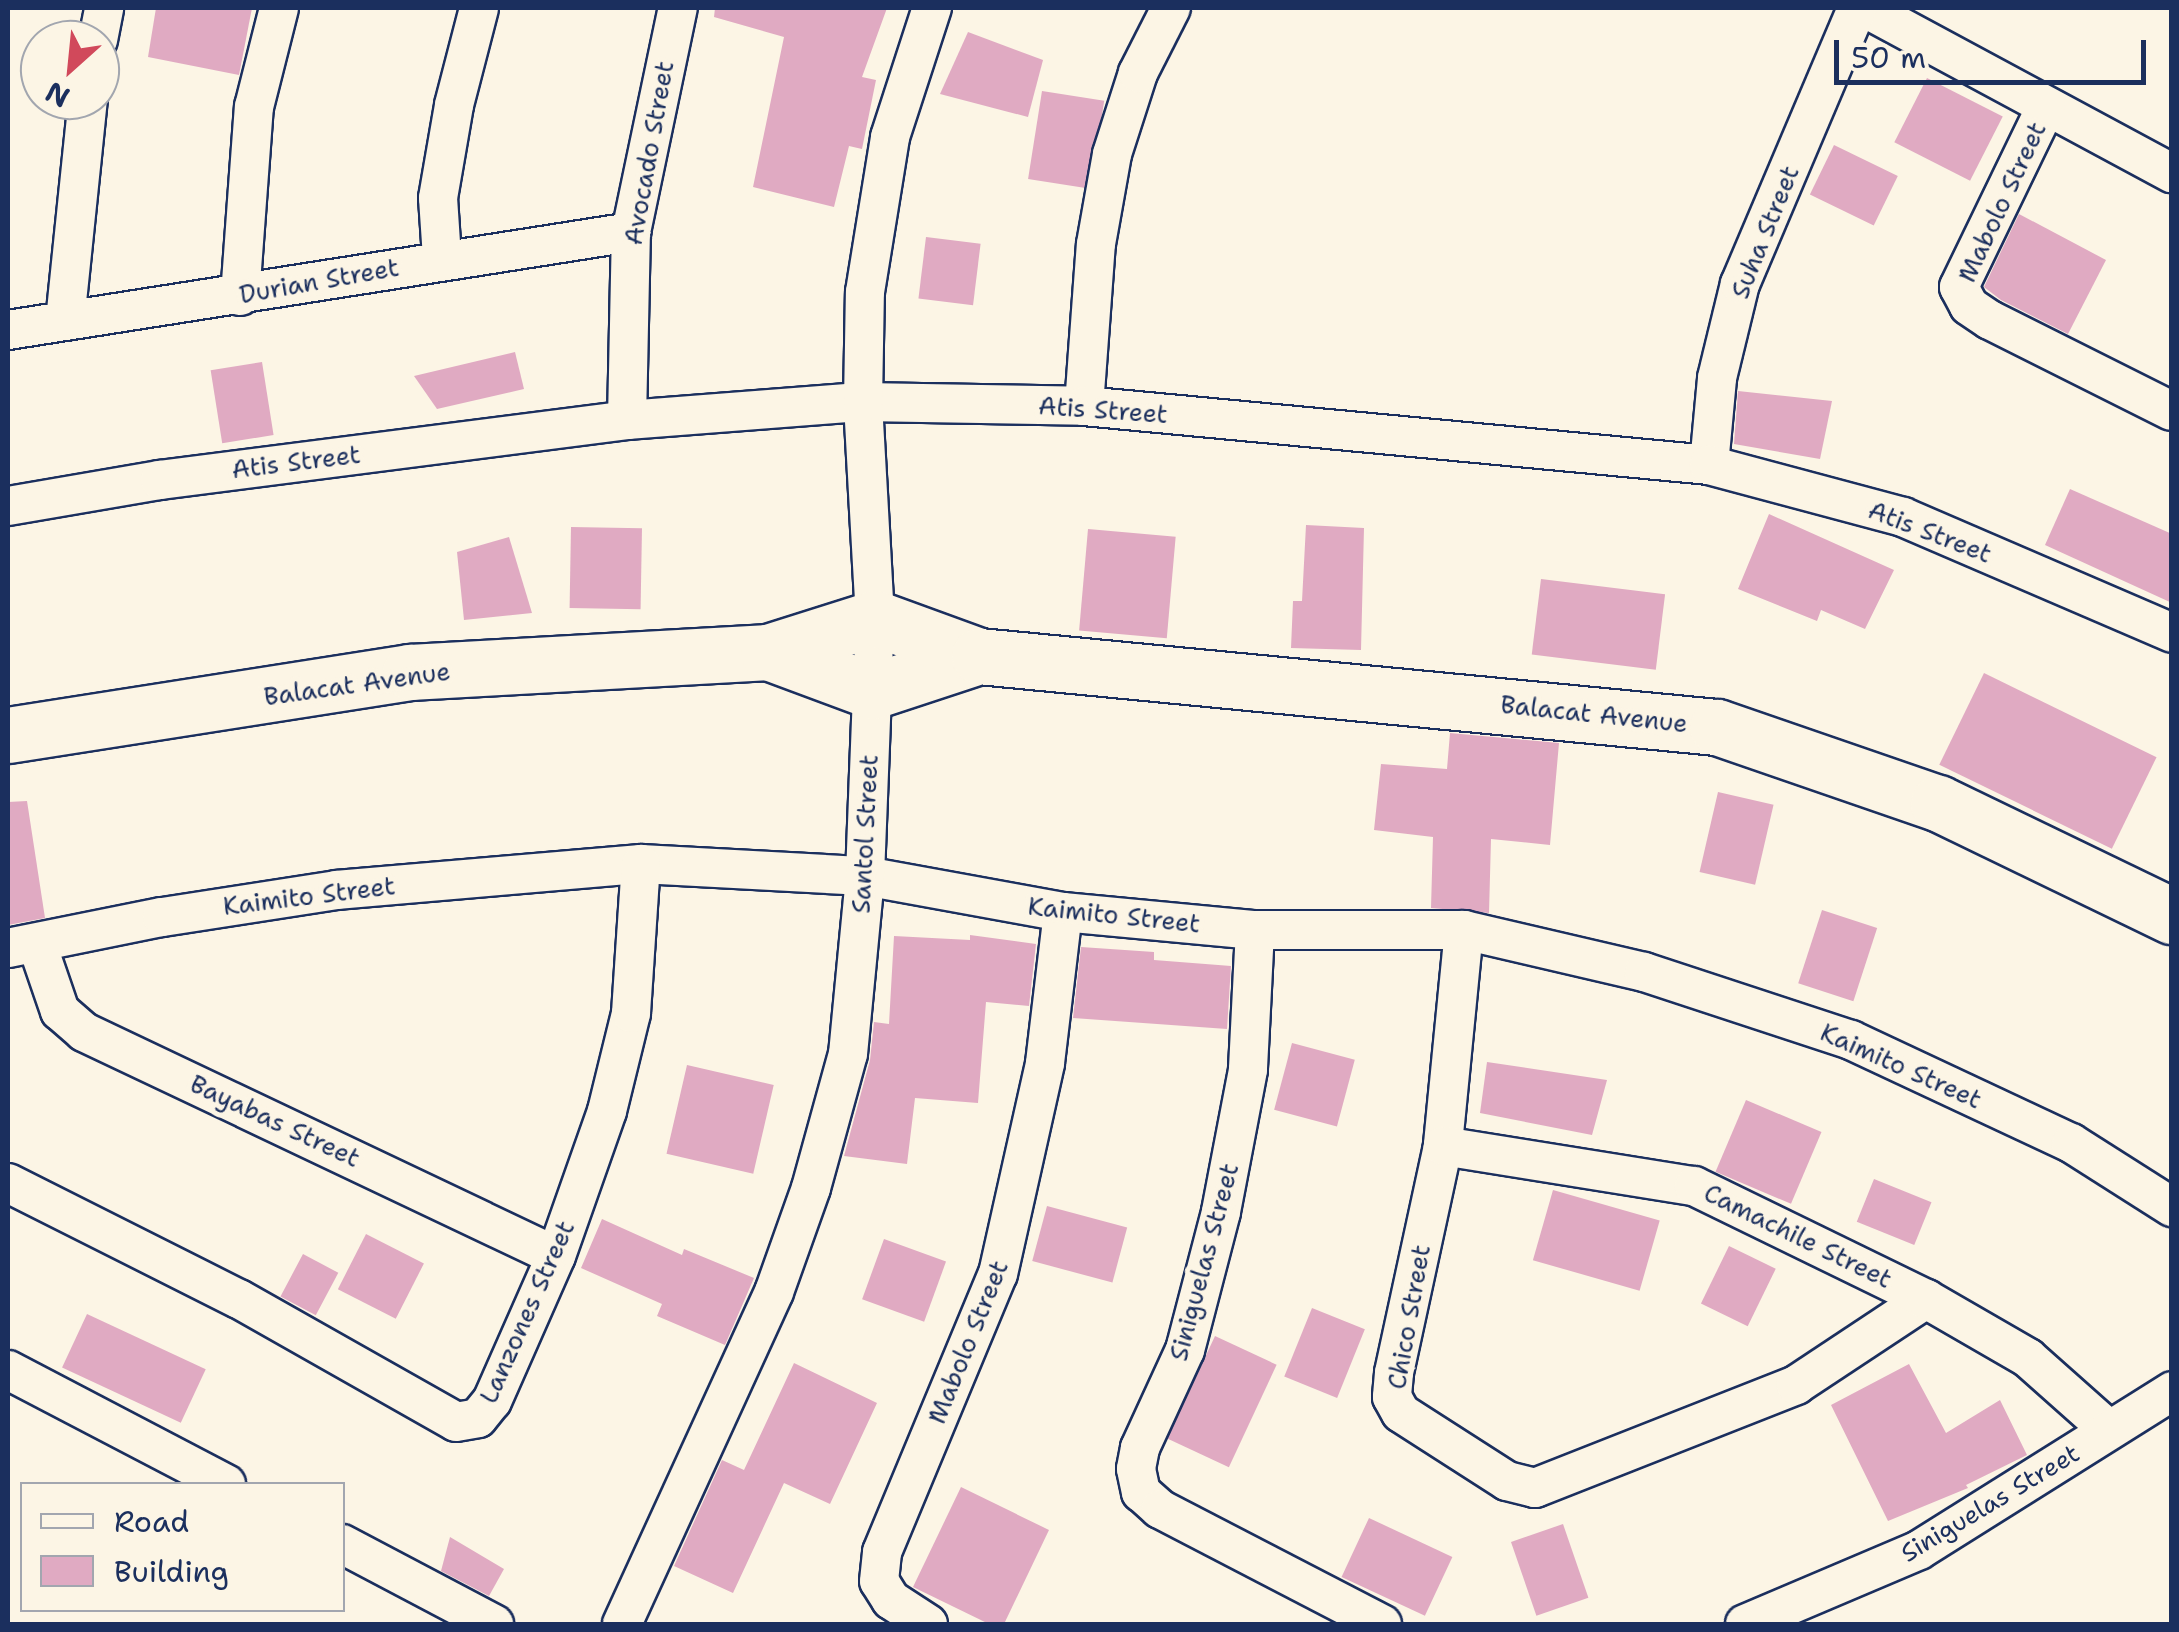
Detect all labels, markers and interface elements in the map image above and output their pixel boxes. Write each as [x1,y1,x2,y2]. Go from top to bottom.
north arrow [20,20,120,120]
scale bar [1839,20,2152,82]
text: 50 m [1851,37,1926,78]
street label: Avocado Street [618,59,680,247]
text: N [39,73,76,117]
street label: Mabolo Street [1952,117,2052,287]
street label: Suha Street [1725,161,1805,303]
street label: Durian Street [237,252,401,310]
street label: Atis Street [1037,391,1169,429]
street label: Atis Street [230,439,362,485]
street label: Atis Street [1864,495,1996,569]
street label: Balacat Avenue [262,656,452,712]
street label: Balacat Avenue [1499,689,1689,739]
street label: Santol Street [846,754,884,914]
street label: Kaimito Street [221,871,397,921]
street label: Kaimito Street [1026,891,1202,939]
street label: Kaimito Street [1816,1017,1986,1115]
street label: Bayabas Street [185,1069,365,1173]
street label: Siniguelas Street [1163,1160,1245,1364]
street label: Camachile Street [1699,1178,1897,1294]
street label: Lanzones Street [473,1216,581,1408]
street label: Chico Street [1382,1242,1436,1392]
street label: Mabolo Street [922,1256,1014,1428]
street label: Siniguelas Street [1895,1438,2085,1568]
legend [20,1482,345,1612]
text: Road [114,1501,189,1542]
text: Building [114,1551,229,1592]

